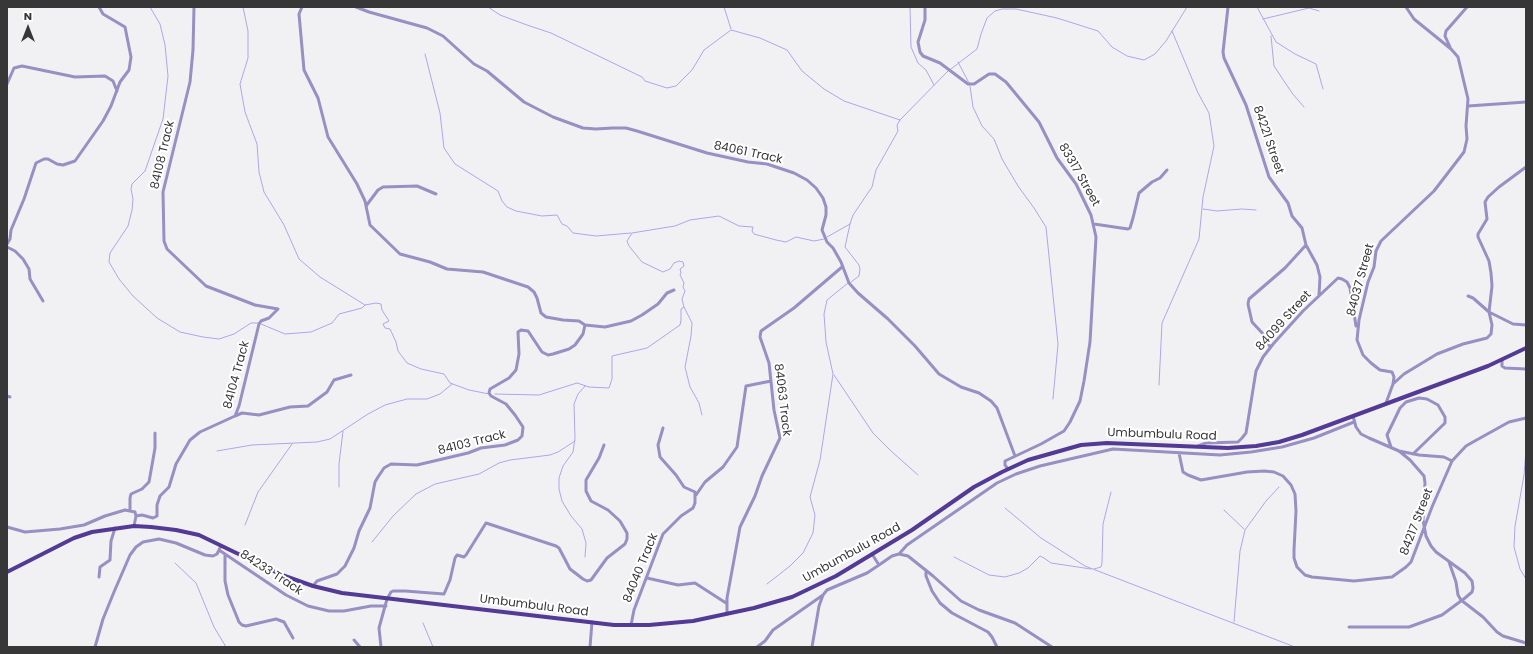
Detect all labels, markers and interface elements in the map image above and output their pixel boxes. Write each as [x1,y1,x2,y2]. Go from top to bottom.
north arrow [8,8,48,48]
text: N [24,8,32,24]
street label: 84221 Street [1250,104,1286,176]
street label: 84108 Track [148,119,178,191]
street label: 84061 Track [712,139,784,167]
street label: 83317 Street [1055,141,1103,209]
street label: 84037 Street [1344,242,1378,318]
street label: 84099 Street [1253,288,1315,354]
street label: 84104 Track [221,339,253,411]
street label: 84063 Track [770,363,794,437]
street label: Umbumbulu Road [1107,426,1217,444]
street label: 84103 Track [437,428,507,458]
street label: 84217 Street [1398,486,1436,558]
street label: Umbumbulu Road [801,520,903,586]
street label: 84040 Track [621,531,661,605]
street label: 84233 Track [237,547,305,599]
street label: Umbumbulu Road [479,592,589,620]

